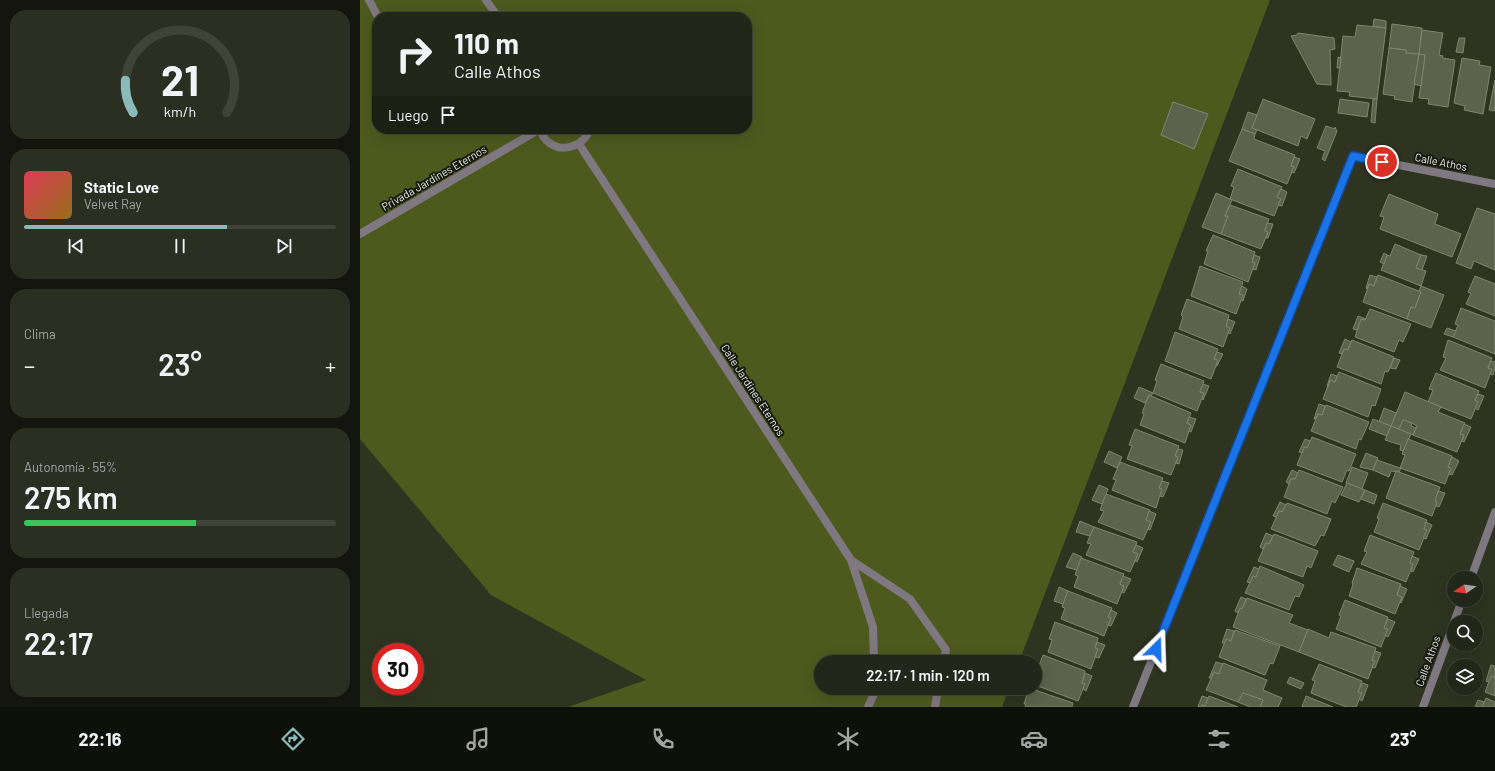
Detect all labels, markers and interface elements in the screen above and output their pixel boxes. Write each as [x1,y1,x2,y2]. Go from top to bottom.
text: 110 m [454,26,519,60]
icon: right [388,28,440,80]
text: 21 [161,54,199,104]
text: Calle Athos [454,60,541,82]
text: km/h [164,102,196,119]
icon: arrive [437,104,459,126]
text: Luego [388,106,429,124]
street label: Privada Jardines Eternos [379,142,489,213]
pin [1365,145,1399,179]
street label: Calle Athos [1414,150,1468,173]
icon: arrive [1371,151,1393,173]
text: Static Love [84,178,159,196]
text: Velvet Ray [84,196,142,212]
icon: previous [65,235,87,257]
icon: pause [169,235,191,257]
icon: next [273,235,295,257]
text: Clima [24,326,56,342]
street label: Calle Jardines Eternos [719,341,788,438]
text: 23° [158,346,202,382]
text: − [24,352,35,378]
text: + [325,352,336,378]
text: Autonomía · 55% [24,459,117,475]
text: 275 km [24,479,118,515]
north arrow [1447,571,1483,607]
map controls [1447,571,1483,695]
text: Llegada [24,605,69,621]
button: search [1447,615,1483,651]
text: 22:17 [24,625,93,661]
position arrow [1135,628,1177,670]
street label: Calle Athos [1412,634,1443,688]
speed limit sign: 30 [372,643,424,695]
button: layers [1447,659,1483,695]
text: 22:17 · 1 min · 120 m [866,666,990,684]
icon: directions [279,725,307,753]
icon: music [464,725,492,753]
icon: phone [649,725,677,753]
icon: climate [834,725,862,753]
icon: car [1020,725,1048,753]
icon: filters [1205,725,1233,753]
text: 22:16 [79,728,121,750]
text: 23° [1390,728,1416,750]

